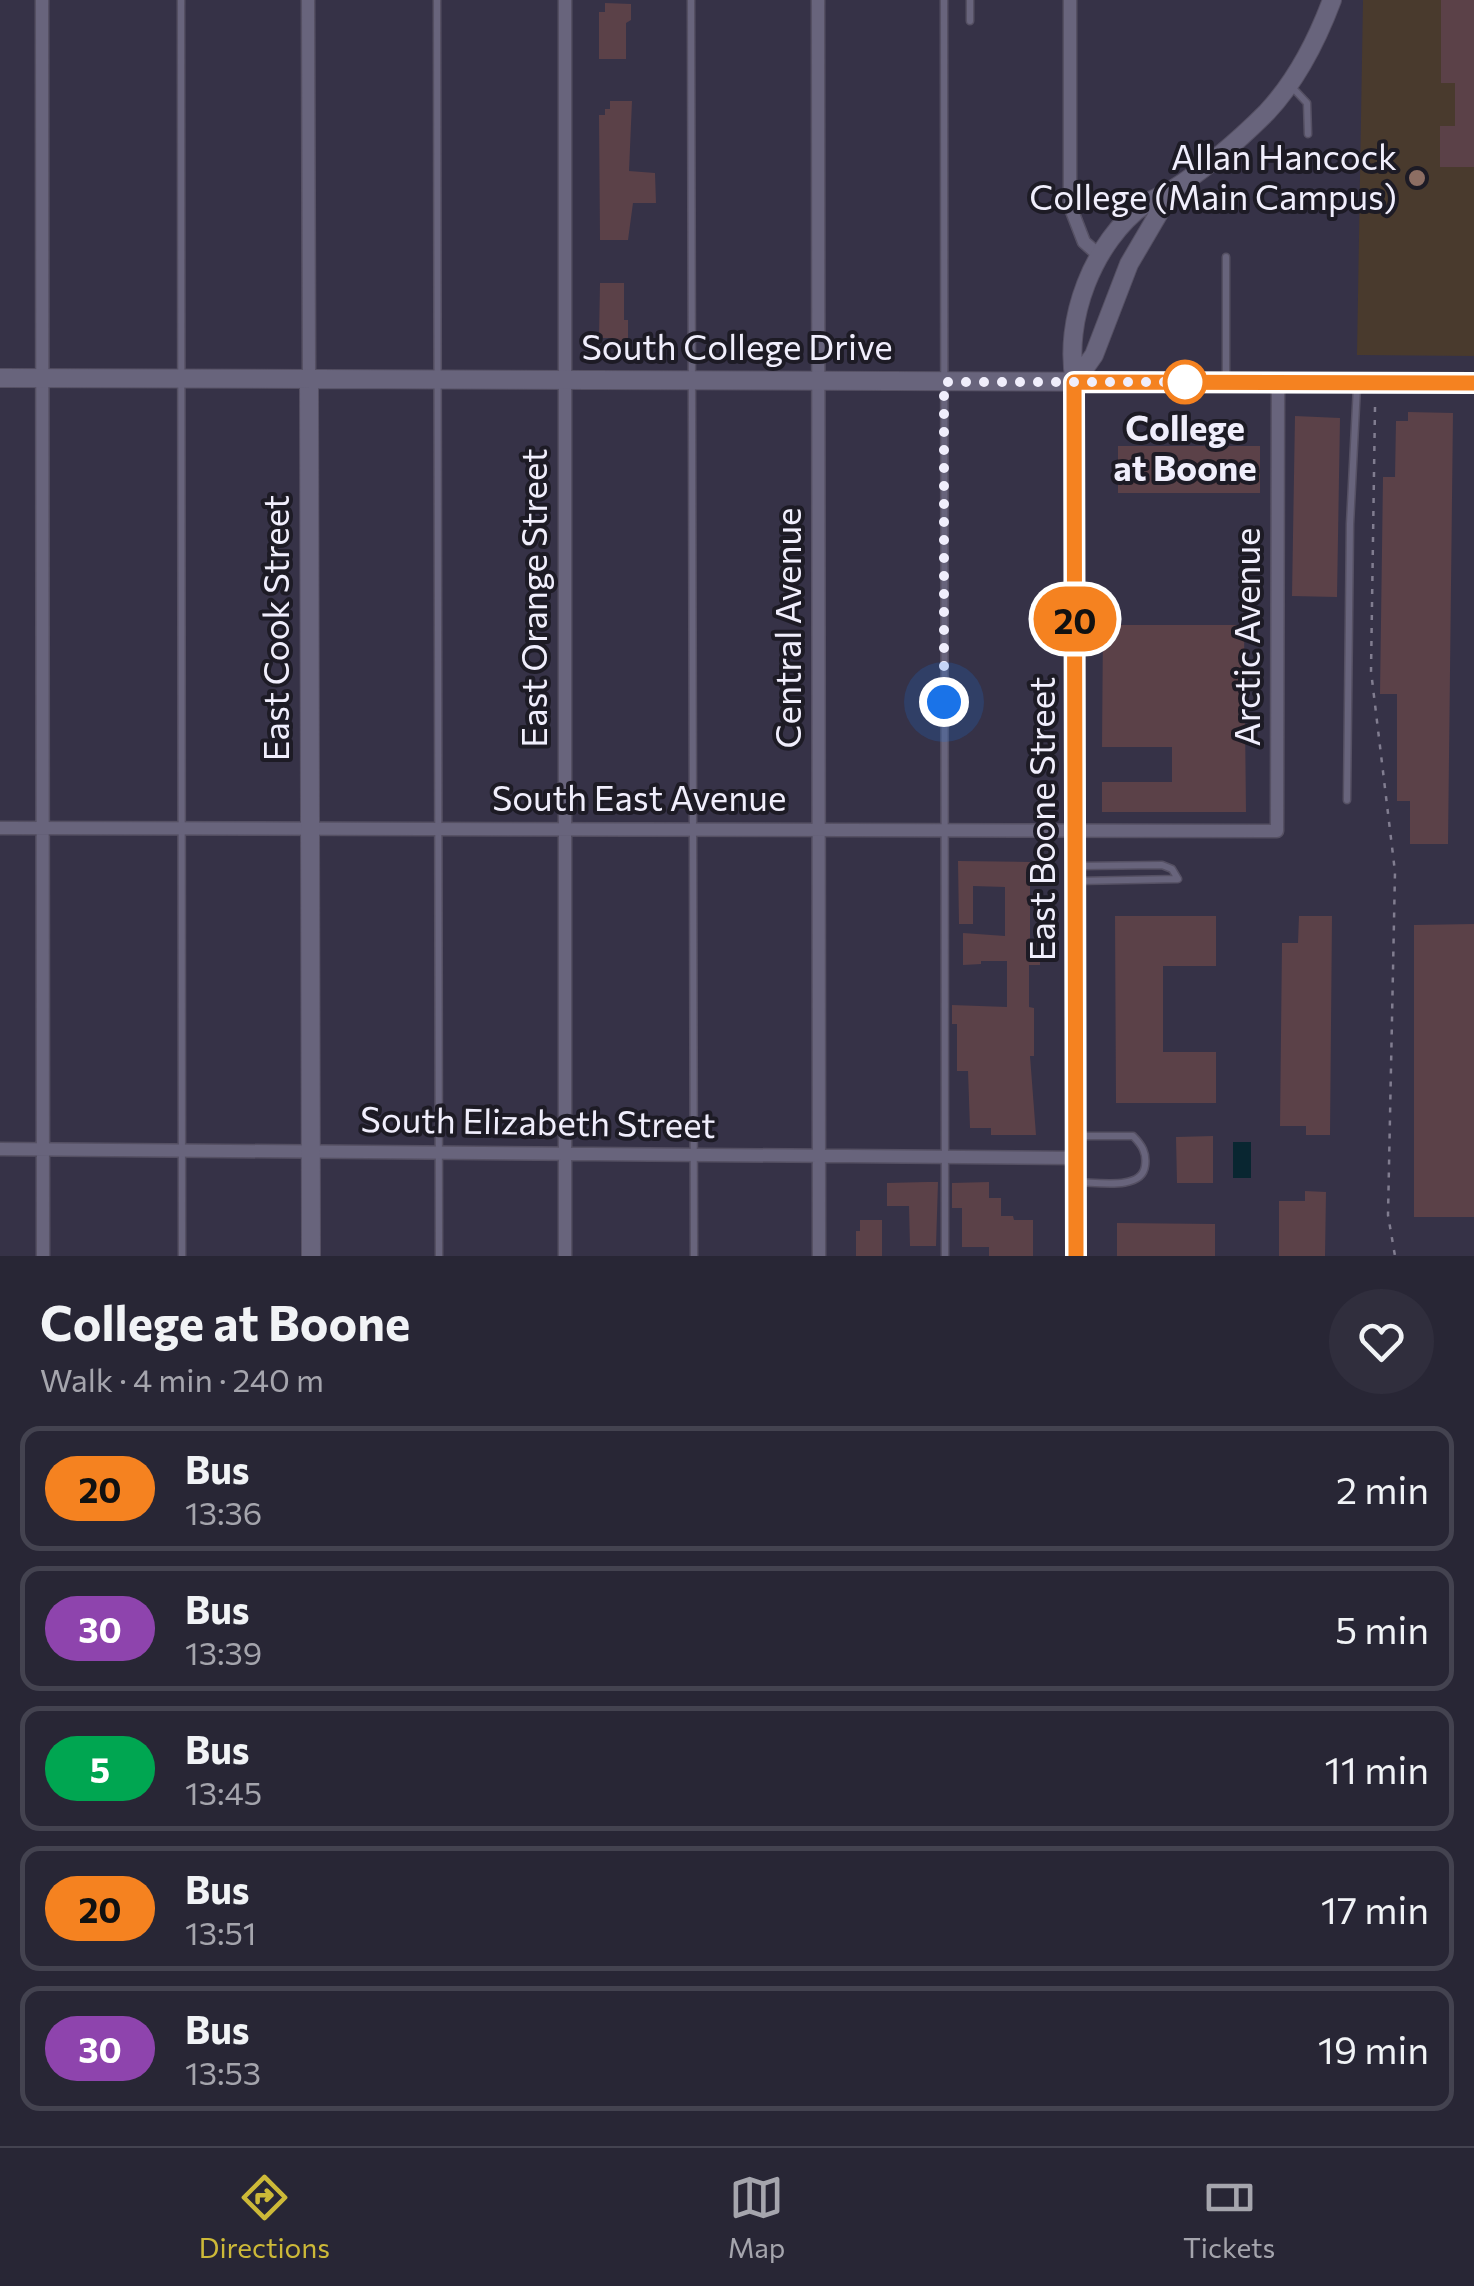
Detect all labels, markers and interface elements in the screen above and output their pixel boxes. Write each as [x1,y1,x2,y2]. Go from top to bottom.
place label: Allan Hancock College (Main Campus) [1029,134,1397,217]
marker: Allan Hancock College (Main Campus) [1406,167,1428,189]
street label: South College Drive [581,324,893,367]
marker: College at Boone [1164,361,1206,403]
place label: College at Boone [1113,405,1257,488]
street label: East Orange Street [511,448,554,748]
street label: East Cook Street [253,495,296,761]
street label: Central Avenue [765,507,808,749]
street label: Arctic Avenue [1224,528,1267,746]
line badge: 20 [1030,586,1120,652]
text: 20 [1054,598,1096,641]
your location [919,677,969,727]
street label: East Boone Street [1019,677,1062,961]
street label: South East Avenue [492,775,786,818]
street label: South Elizabeth Street [360,1096,716,1145]
button: heart [1329,1289,1434,1394]
text: College at Boone [40,1292,410,1351]
text: Walk · 4 min · 240 m [40,1359,324,1399]
text: Bus [185,1445,250,1492]
text: 2 min [1336,1465,1429,1512]
text: 20 [79,1467,121,1510]
text: 13:36 [185,1492,262,1532]
text: Bus [185,1585,250,1632]
text: 5 min [1335,1605,1429,1652]
text: 30 [78,1607,122,1650]
text: 13:39 [185,1632,262,1672]
text: Bus [185,1725,250,1772]
text: 11 min [1325,1745,1429,1792]
text: 5 [90,1747,110,1790]
text: 13:45 [185,1772,262,1812]
text: Bus [185,1865,250,1912]
text: 17 min [1321,1885,1429,1932]
text: 20 [79,1887,121,1930]
text: 13:51 [185,1912,257,1952]
text: Bus [185,2005,250,2052]
text: 19 min [1318,2025,1429,2072]
text: 30 [78,2027,122,2070]
text: 13:53 [185,2052,261,2092]
tab: Directions [199,2170,330,2264]
tab: Map [728,2170,785,2264]
tab: Tickets [1183,2170,1275,2264]

